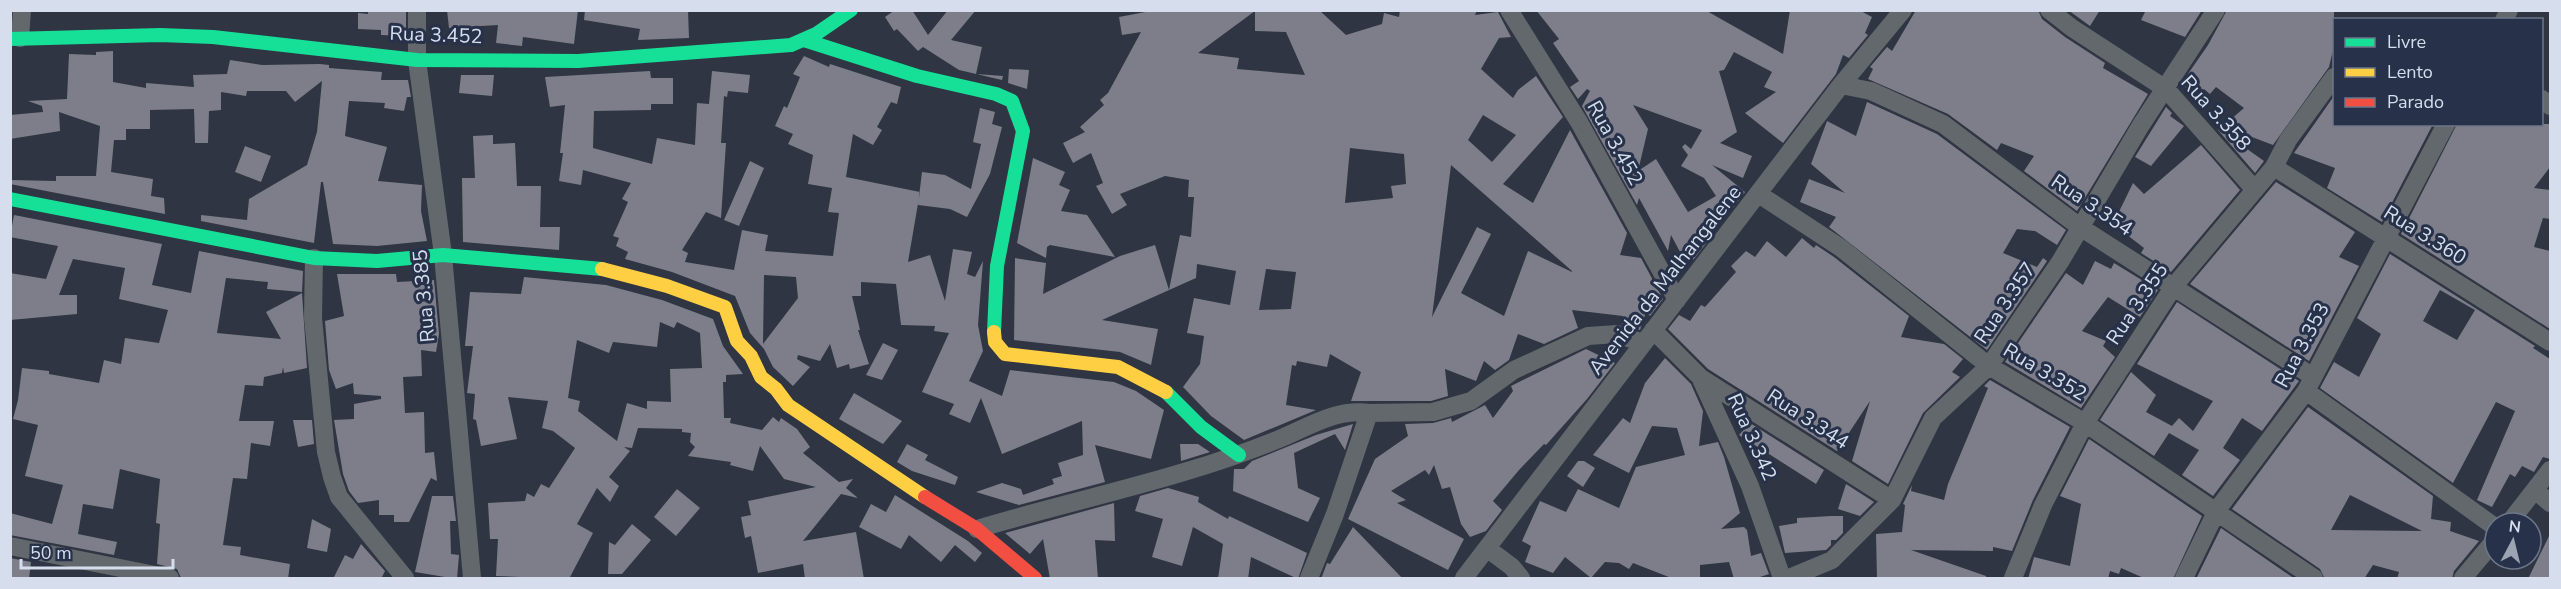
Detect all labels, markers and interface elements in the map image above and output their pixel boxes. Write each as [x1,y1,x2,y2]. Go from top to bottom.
legend [2333,18,2543,126]
street label: Rua 3.452 [389,20,483,50]
text: Livre [2387,30,2426,54]
text: Lento [2387,60,2433,84]
street label: Rua 3.358 [2175,69,2257,157]
text: Parado [2387,90,2444,114]
street label: Rua 3.452 [1581,96,1649,190]
street label: Rua 3.354 [2046,168,2138,242]
street label: Avenida da Malhangalene [1583,180,1747,380]
street label: Rua 3.360 [2378,199,2472,271]
street label: Rua 3.385 [407,249,441,343]
street label: Rua 3.357 [1968,257,2042,349]
street label: Rua 3.355 [2100,258,2174,350]
street label: Rua 3.353 [2268,298,2336,392]
street label: Rua 3.352 [1998,337,2092,407]
street label: Rua 3.344 [1762,382,1854,456]
street label: Rua 3.342 [1721,389,1783,485]
north arrow [2483,511,2543,571]
text: N [2507,515,2522,539]
scale bar [21,532,172,570]
text: 50 m [30,541,72,565]

